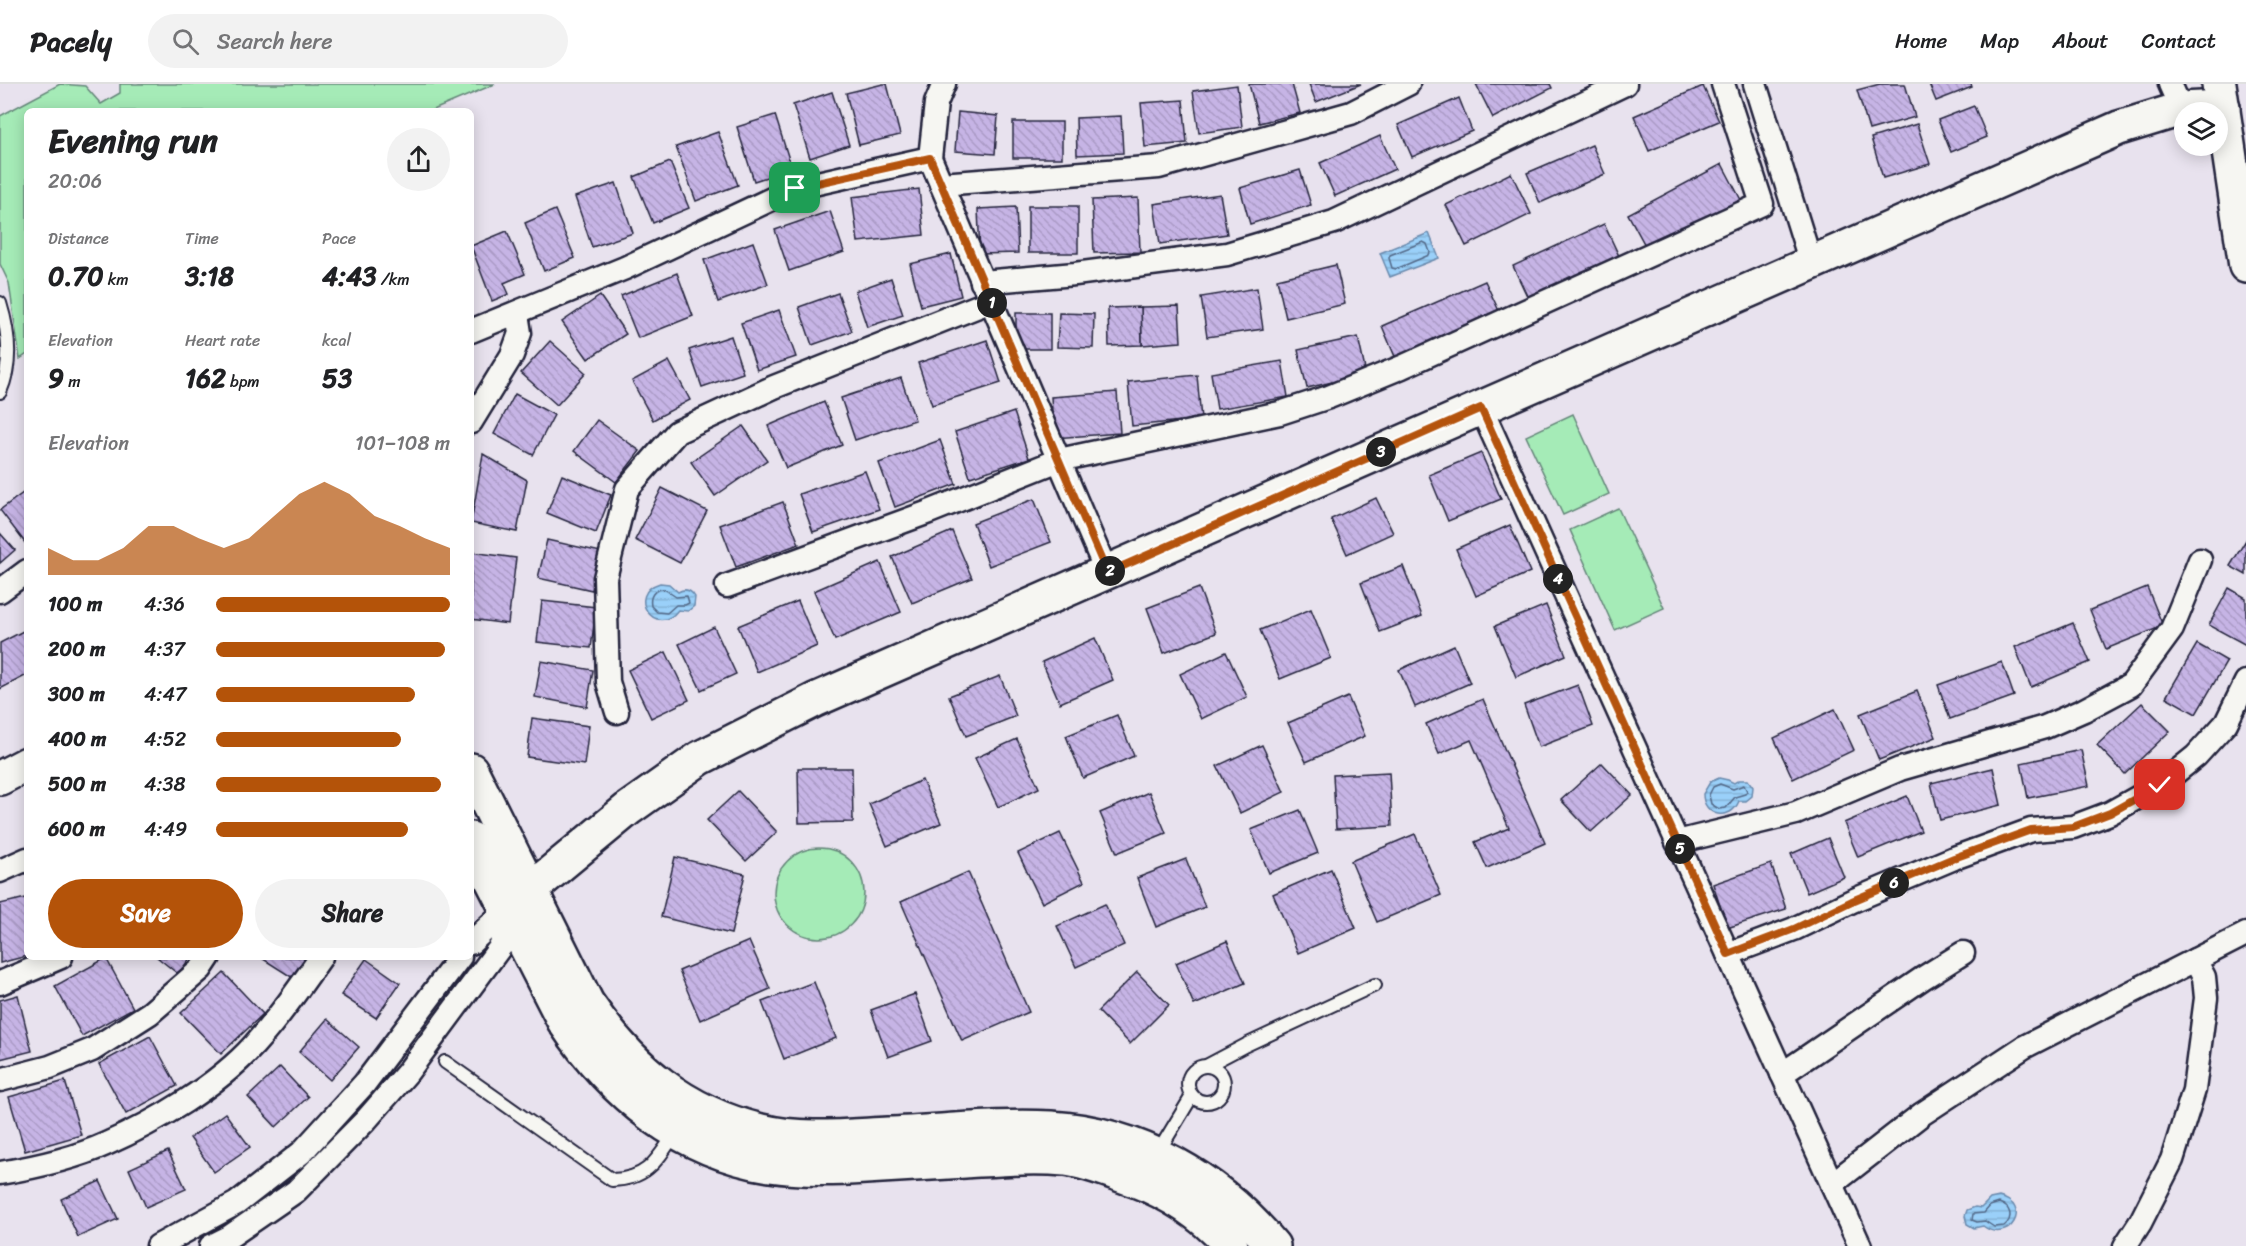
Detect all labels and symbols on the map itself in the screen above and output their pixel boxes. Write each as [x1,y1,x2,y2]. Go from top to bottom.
pin [769,162,820,213]
pin: 1 [977,288,1007,318]
pin: 3 [1366,437,1396,467]
pin: 2 [1095,556,1125,586]
pin: 4 [1543,564,1573,594]
pin [2134,759,2185,810]
pin: 5 [1665,834,1695,864]
pin: 6 [1879,868,1909,898]

